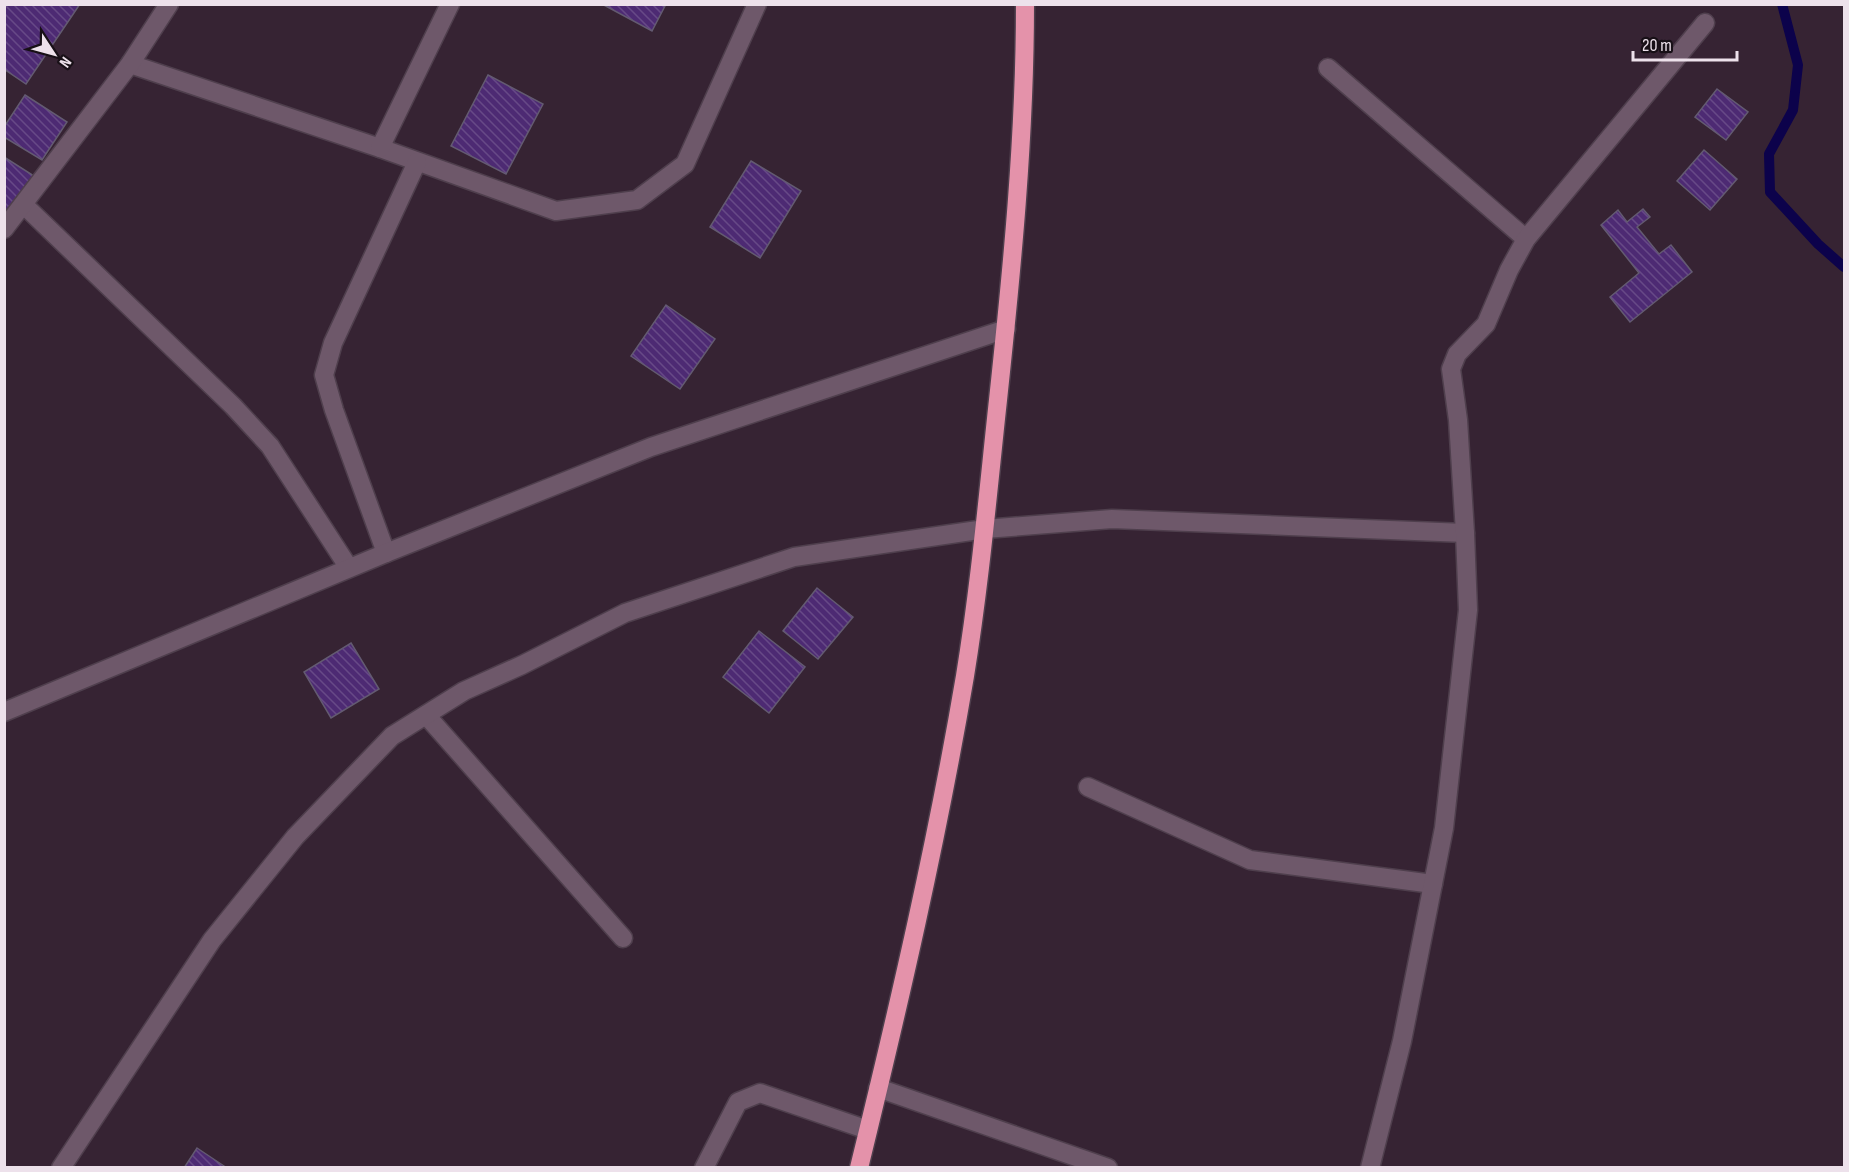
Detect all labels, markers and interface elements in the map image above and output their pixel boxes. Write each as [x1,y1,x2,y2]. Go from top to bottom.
north arrow [24,24,84,84]
scale bar [1633,24,1736,62]
text: 20 m [1642,35,1672,56]
text: N [55,53,75,71]

